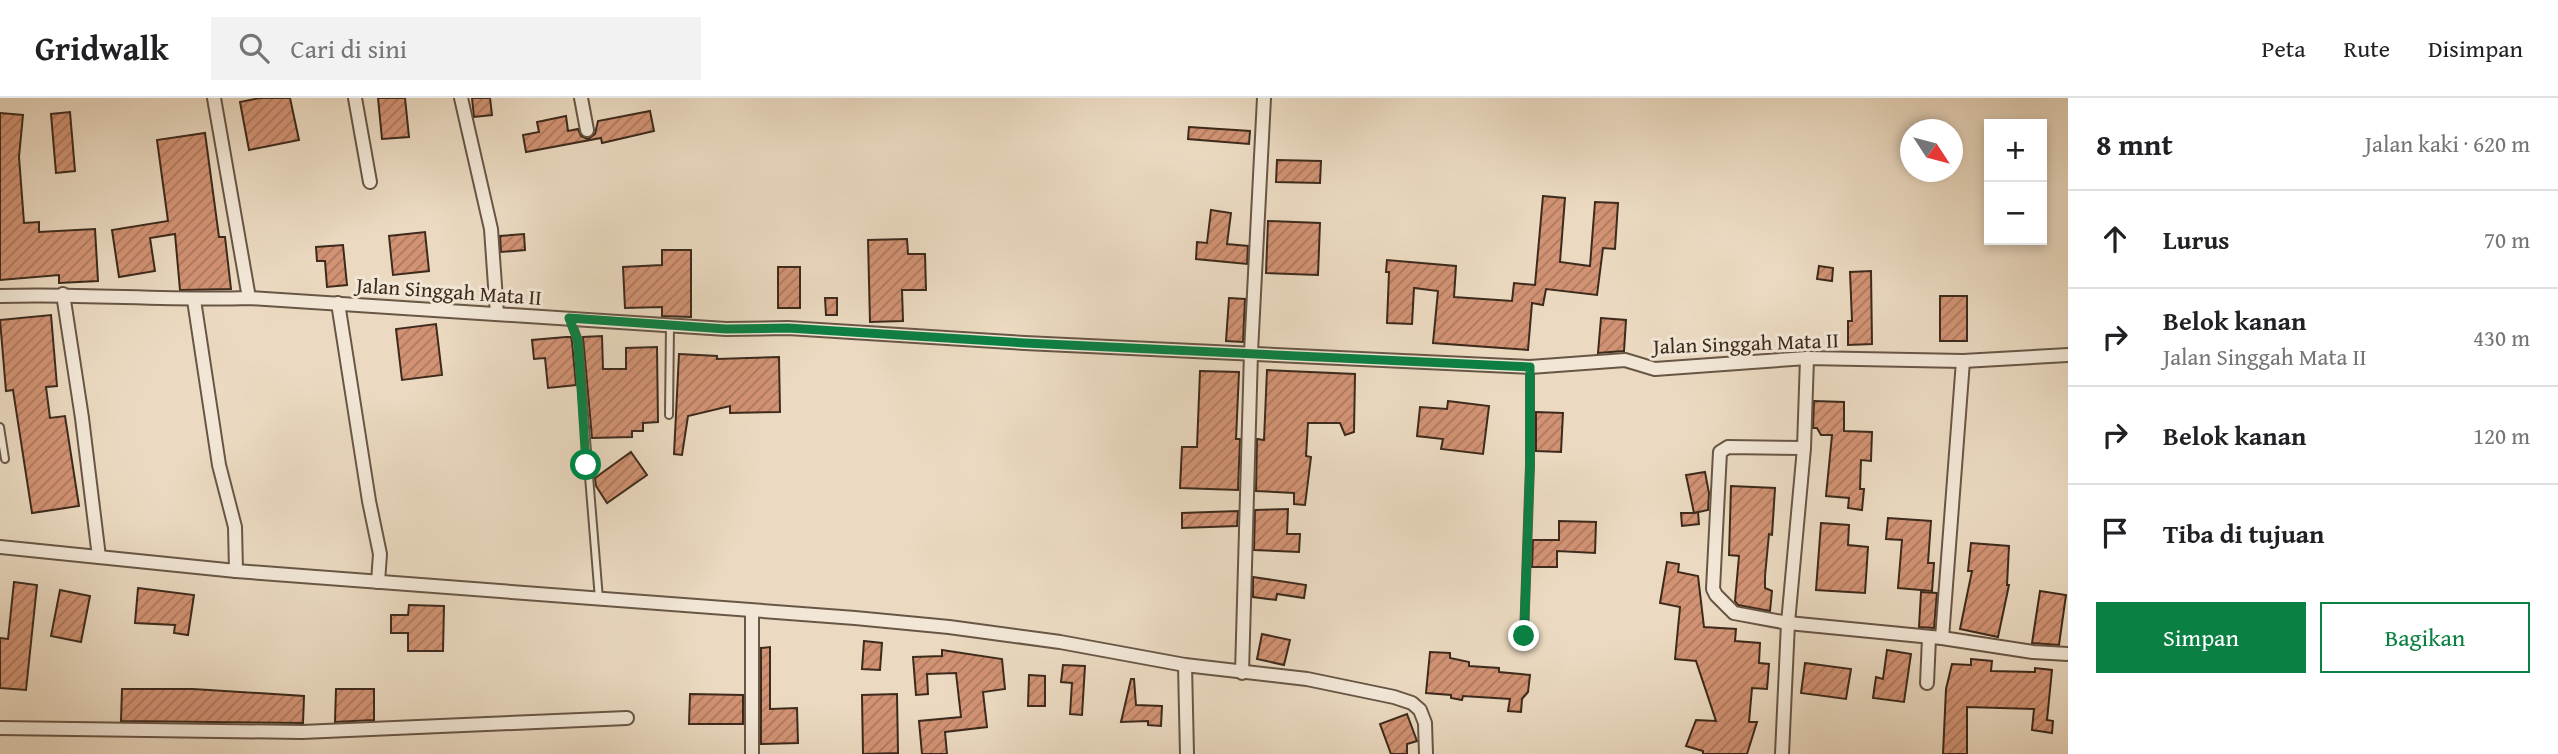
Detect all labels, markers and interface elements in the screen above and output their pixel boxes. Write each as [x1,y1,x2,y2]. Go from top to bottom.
search box [211,17,701,80]
text: Gridwalk [35,24,169,72]
icon: search [235,29,273,67]
text: Cari di sini [291,29,407,68]
text: Peta [2262,31,2305,66]
text: Rute [2343,31,2390,66]
text: Disimpan [2428,31,2523,66]
north arrow [1900,119,1963,182]
map controls [1984,119,2047,245]
button: + [1984,119,2047,182]
text: 8 mnt [2096,122,2173,166]
text: Jalan kaki · 620 m [2365,127,2530,160]
button: − [1984,182,2047,245]
icon: ahead [2096,220,2134,258]
text: Lurus [2163,220,2229,259]
text: 70 m [2484,223,2530,256]
street label: Jalan Singgah Mata II [352,269,543,313]
text: Belok kanan [2163,301,2306,340]
icon: right [2096,318,2134,356]
text: 430 m [2473,321,2530,354]
street label: Jalan Singgah Mata II [1650,324,1839,362]
text: Jalan Singgah Mata II [2163,340,2367,373]
icon: right [2096,416,2134,454]
text: Belok kanan [2163,416,2306,455]
text: 120 m [2473,419,2530,452]
route start [570,449,601,480]
icon: arrive [2096,514,2134,552]
text: Tiba di tujuan [2163,514,2324,553]
button: Simpan [2096,602,2306,673]
button: Bagikan [2320,602,2530,673]
route end [1508,620,1539,651]

